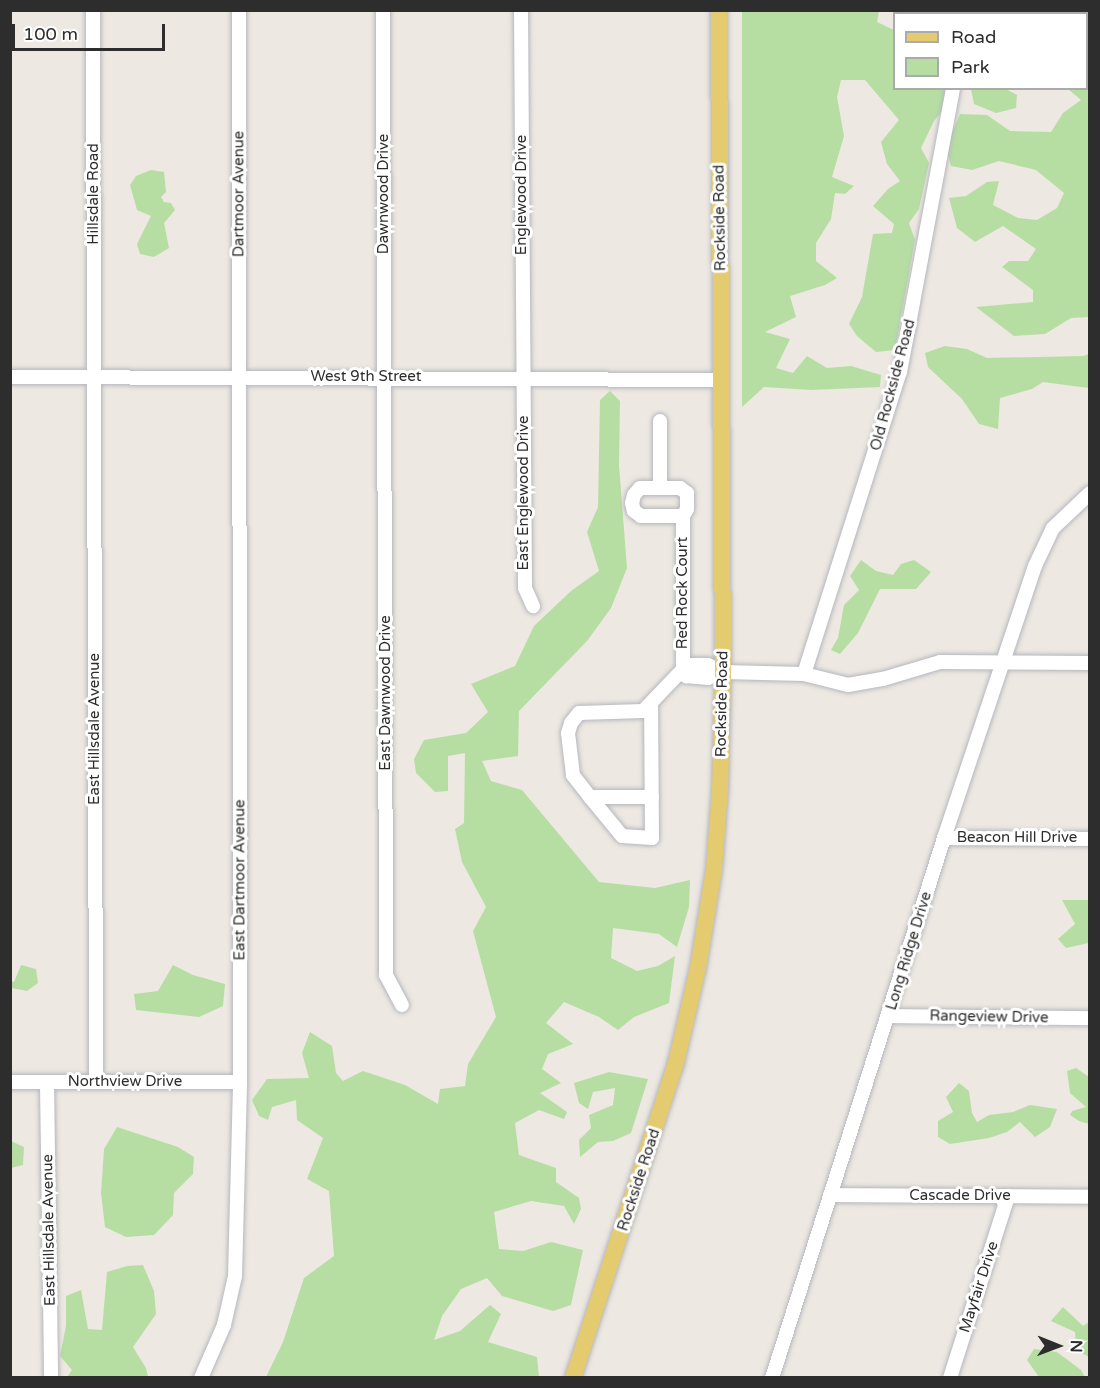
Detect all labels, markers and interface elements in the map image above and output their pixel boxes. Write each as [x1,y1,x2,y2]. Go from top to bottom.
scale bar [15,12,168,50]
legend [893,12,1088,90]
text: 100 m [23,23,78,45]
text: Road [951,26,996,48]
text: Park [951,56,989,78]
street label: Dartmoor Avenue [230,131,248,257]
street label: Dawnwood Drive [375,134,393,254]
street label: Englewood Drive [513,135,531,255]
street label: Hillsdale Road [85,143,103,245]
street label: Rockside Road [710,165,730,271]
street label: Old Rockside Road [867,317,919,453]
street label: West 9th Street [311,368,421,386]
street label: East Englewood Drive [515,415,533,571]
street label: Red Rock Court [674,537,692,649]
street label: East Dawnwood Drive [377,615,395,771]
street label: Rockside Road [712,651,732,757]
street label: East Hillsdale Avenue [86,653,104,805]
street label: East Dartmoor Avenue [231,799,249,961]
street label: Beacon Hill Drive [957,829,1077,847]
street label: Long Ridge Drive [882,890,936,1012]
street label: Rangeview Drive [929,1007,1049,1027]
street label: Northview Drive [68,1073,182,1091]
street label: Rockside Road [614,1127,664,1233]
street label: East Hillsdale Avenue [39,1154,59,1306]
street label: Cascade Drive [909,1187,1011,1205]
street label: Mayfair Drive [956,1239,1002,1335]
north arrow [1028,1316,1088,1376]
text: N [1066,1340,1086,1353]

